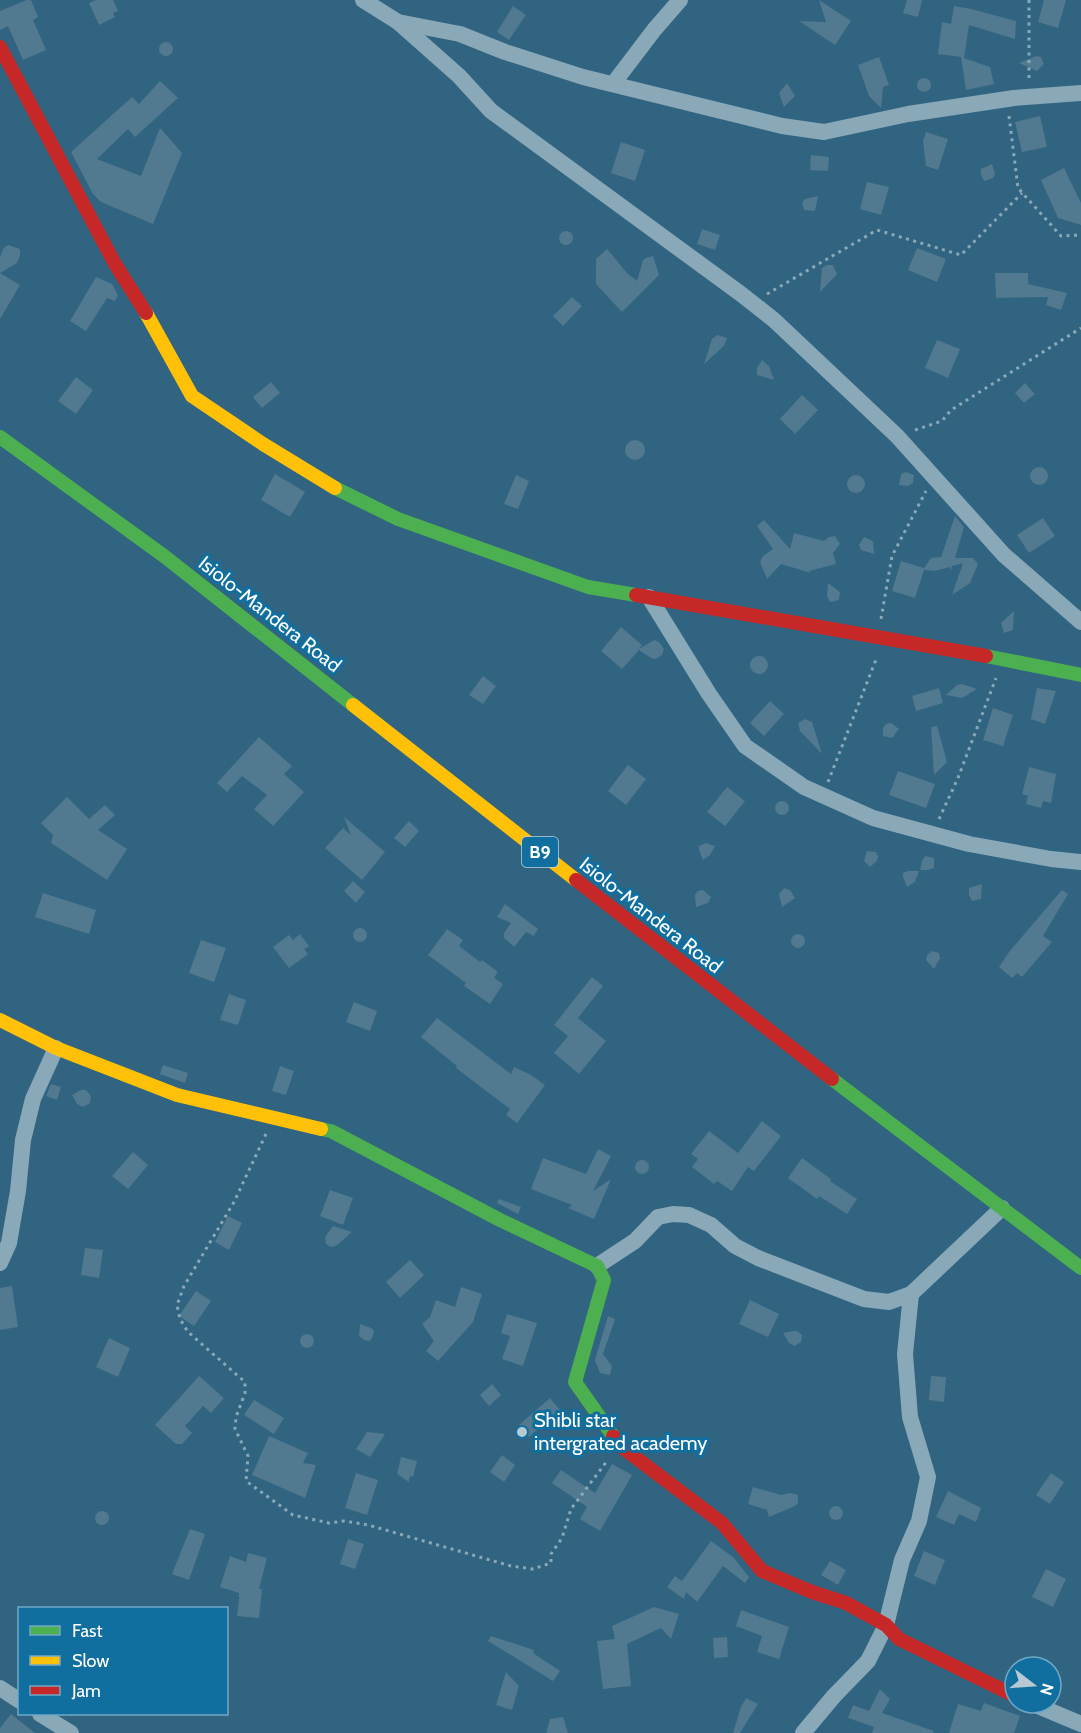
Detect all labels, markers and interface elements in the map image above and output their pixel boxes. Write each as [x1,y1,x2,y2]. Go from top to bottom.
street label: Isiolo-Mandera Road [194,551,346,677]
road number: B9 [522,837,558,867]
street label: Isiolo-Mandera Road [575,852,727,978]
place label: Shibli star intergrated academy [534,1408,707,1455]
marker: Shibli star intergrated academy [515,1425,529,1439]
legend [18,1607,228,1715]
text: Fast [72,1620,103,1642]
text: Slow [72,1650,109,1672]
north arrow [1003,1655,1063,1715]
text: Jam [71,1680,101,1702]
text: N [1036,1681,1058,1697]

